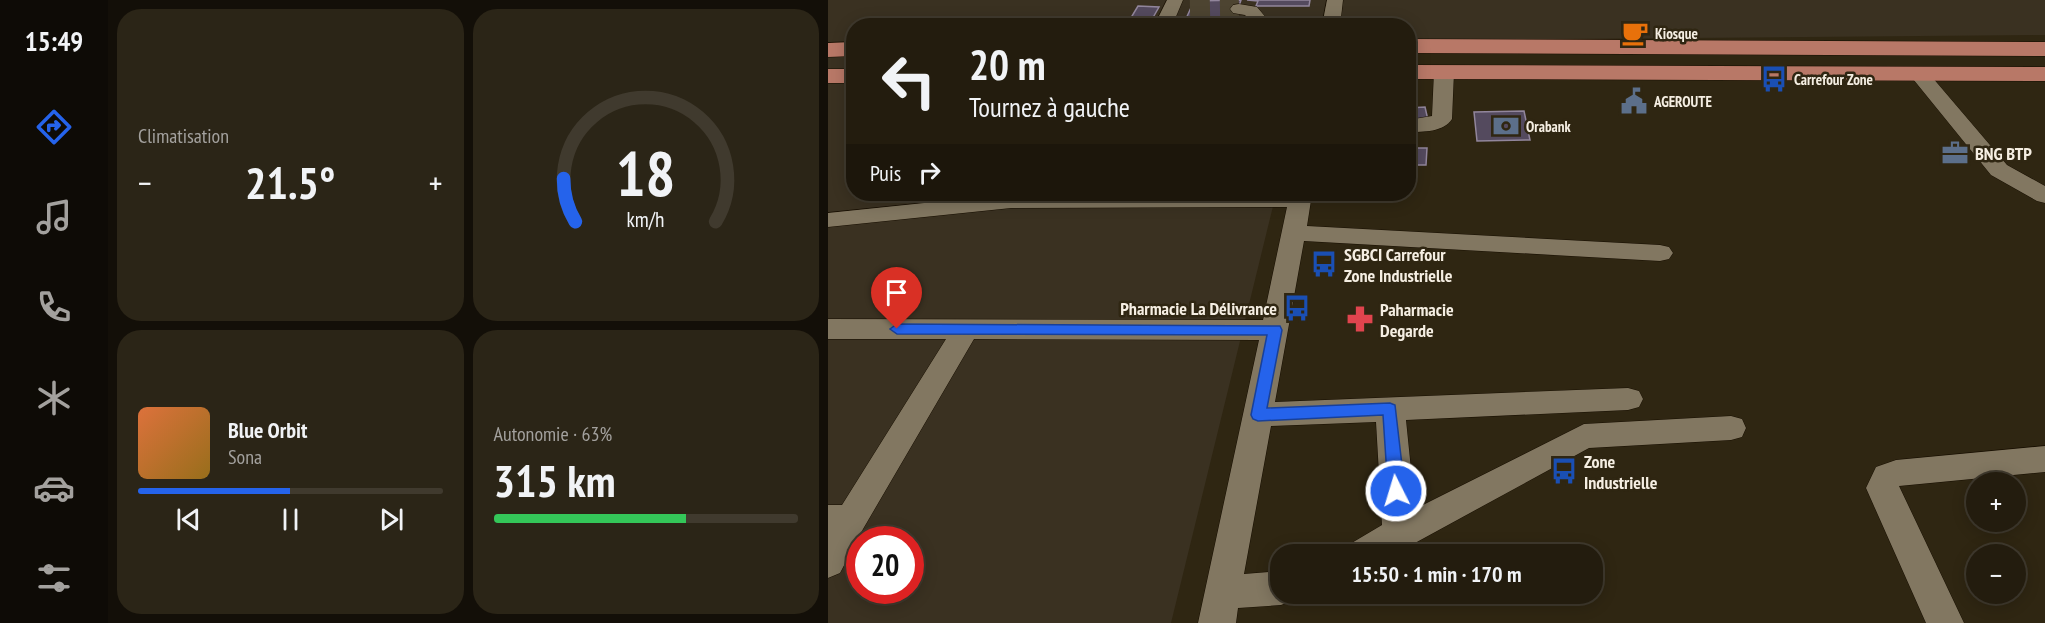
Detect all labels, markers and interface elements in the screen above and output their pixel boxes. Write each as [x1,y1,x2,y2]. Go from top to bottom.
cafe icon: Kiosque [1620,18,1650,48]
text: 15:49 [25,24,83,58]
place label: Kiosque [1655,24,1698,43]
text: 20 m [969,37,1046,92]
icon: left [870,42,948,120]
bus stop icon: Carrefour Zone [1759,64,1789,94]
place label: Carrefour Zone [1794,70,1873,89]
public building icon: AGEROUTE [1619,86,1649,116]
text: Tournez à gauche [969,90,1130,124]
place label: AGEROUTE [1653,92,1712,111]
icon: directions [33,106,75,148]
bank icon: Orabank [1491,111,1521,141]
place label: Orabank [1526,117,1571,136]
text: Climatisation [138,123,229,149]
text: 18 [616,132,676,213]
office icon: BNG BTP [1940,138,1970,168]
place label: BNG BTP [1975,142,2032,165]
text: 21.5° [245,153,335,211]
icon: right [913,156,946,189]
text: Puis [870,159,901,187]
text: − [138,161,152,204]
text: + [429,161,442,204]
icon: music [33,196,75,238]
text: km/h [627,205,665,233]
place label: SGBCI Carrefour Zone Industrielle [1344,243,1453,287]
bus stop icon: SGBCI Carrefour Zone Industrielle [1309,249,1339,279]
pin [871,267,922,329]
icon: arrive [880,276,913,309]
icon: phone [33,286,75,328]
bus stop icon: Pharmacie La Délivrance [1282,293,1312,323]
place label: Pharmacie La Délivrance [1120,297,1277,320]
place label: Paharmacie Degarde [1380,298,1454,342]
pharmacy icon: Paharmacie Degarde [1345,304,1375,334]
icon: climate [33,377,75,419]
text: Blue Orbit [228,416,307,444]
text: Autonomie · 63% [494,421,612,447]
text: Sona [228,444,262,470]
place label: Zone Industrielle [1584,450,1658,494]
text: 315 km [494,451,616,509]
bus stop icon: Zone Industrielle [1549,456,1579,486]
position arrow [1364,459,1428,523]
icon: car [33,467,75,509]
map controls [1966,472,2026,604]
button: + [1966,472,2026,532]
icon: previous [172,503,205,536]
icon: pause [274,503,307,536]
icon: next [375,503,408,536]
speed limit sign: 20 [846,526,924,604]
button: − [1966,544,2026,604]
icon: filters [33,557,75,599]
text: 15:50 · 1 min · 170 m [1351,560,1522,588]

